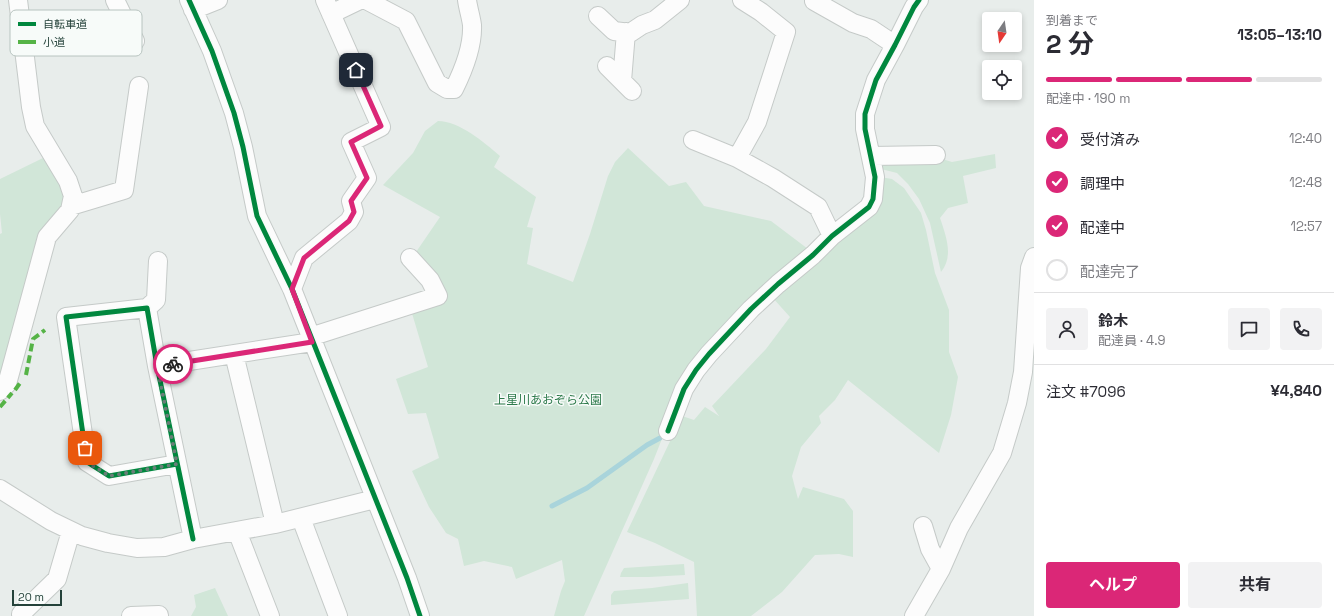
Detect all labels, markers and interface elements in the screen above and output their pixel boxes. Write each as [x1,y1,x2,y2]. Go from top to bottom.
legend [10,10,142,56]
north arrow [982,12,1022,52]
map controls [982,12,1022,100]
text: 到着まで [1046,12,1098,29]
text: 自転車道 [43,17,87,31]
text: 13:05–13:10 [1237,25,1322,44]
text: 2 分 [1046,27,1094,61]
text: 小道 [43,35,65,49]
pin [339,53,373,87]
icon: home [345,59,367,81]
button: locate [982,60,1022,100]
text: 配達中 · 190 m [1046,90,1130,107]
icon: check [1046,127,1068,149]
text: 受付済み [1080,130,1140,149]
text: 12:40 [1289,130,1322,147]
icon: check [1046,171,1068,193]
text: 調理中 [1080,174,1125,193]
text: 12:48 [1289,174,1322,191]
icon: check [1046,215,1068,237]
text: 配達中 [1080,218,1125,237]
text: 12:57 [1290,218,1322,235]
text: 配達完了 [1080,262,1140,281]
button: person [1046,308,1088,350]
button: chat [1228,308,1270,350]
button: phone [1280,308,1322,350]
text: 鈴木 [1098,311,1128,330]
text: 配達員 · 4.9 [1098,332,1165,349]
courier [153,344,193,384]
icon: bike [162,353,184,375]
text: ¥4,840 [1270,381,1322,400]
text: 注文 #7096 [1046,382,1126,401]
park label: 上星川あおぞら公園 [494,392,602,408]
pin [68,431,102,465]
icon: bag [74,437,96,459]
button: ヘルプ [1046,562,1180,608]
button: 共有 [1188,562,1322,608]
scale bar [12,588,62,607]
text: 20 m [18,590,44,604]

